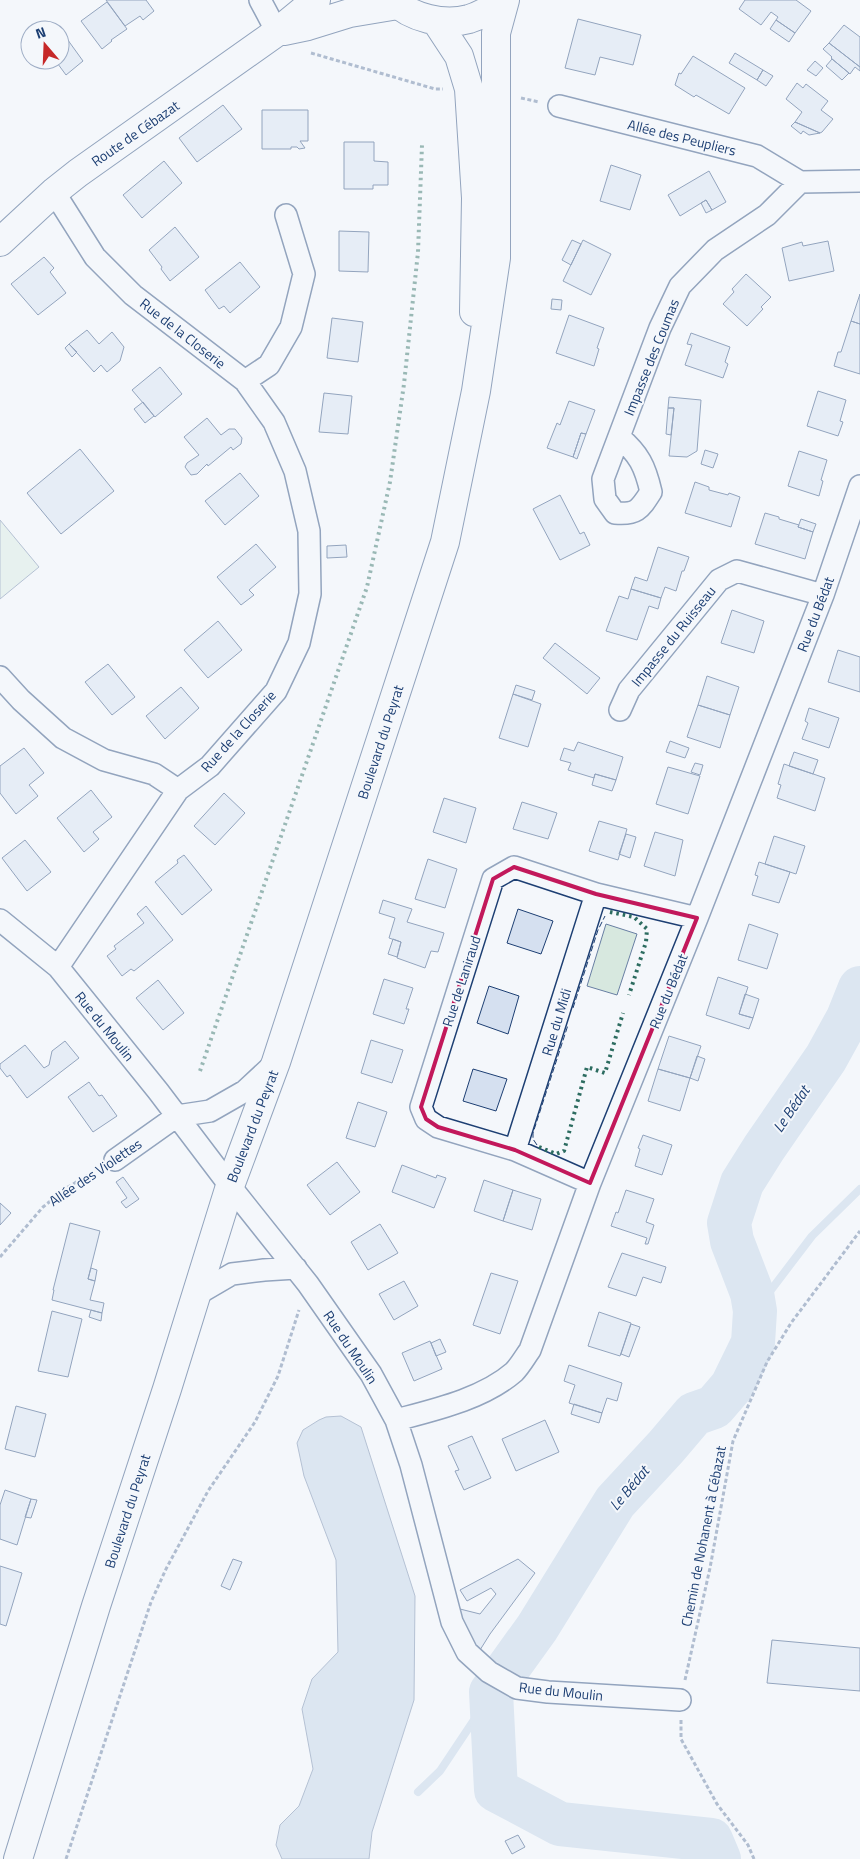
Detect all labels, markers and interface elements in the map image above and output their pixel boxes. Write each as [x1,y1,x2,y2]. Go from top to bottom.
north arrow [20,20,70,70]
text: N [33,21,49,44]
street label: Route de Cébazat [87,95,183,171]
street label: Allée des Peupliers [626,113,738,161]
street label: Rue de la Closerie [136,293,230,373]
street label: Impasse des Coumas [618,295,684,419]
street label: Rue du Bédat [791,573,839,655]
street label: Impasse du Ruisseau [626,581,720,691]
street label: Boulevard du Peyrat [352,682,408,802]
street label: Rue de la Closerie [195,685,281,777]
street label: Rue de Laniraud [436,933,486,1029]
street label: Rue du Bédat [643,950,693,1032]
street label: Rue du Midi [536,986,576,1058]
street label: Rue du Moulin [70,987,140,1065]
street label: Boulevard du Peyrat [221,1067,283,1185]
water label: Le Bédat [767,1079,816,1137]
street label: Allée des Violettes [44,1133,146,1211]
street label: Rue du Moulin [319,1306,383,1388]
street label: Chemin de Nohanent à Cébazat [675,1444,731,1628]
street label: Boulevard du Peyrat [99,1451,155,1571]
water label: Le Bédat [604,1459,656,1515]
street label: Rue du Moulin [518,1676,604,1706]

